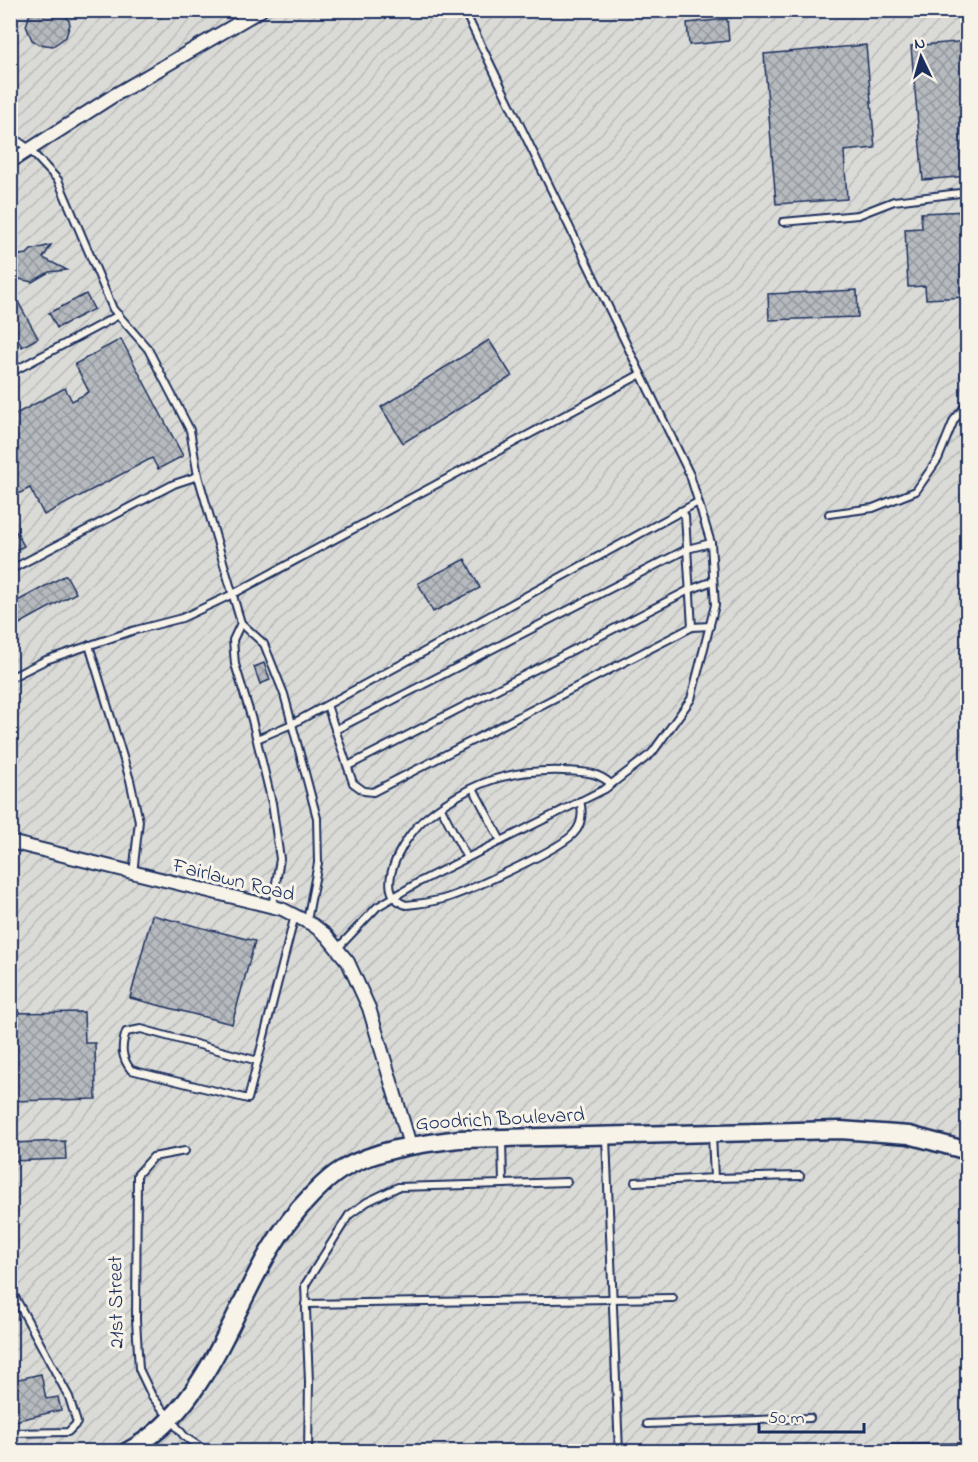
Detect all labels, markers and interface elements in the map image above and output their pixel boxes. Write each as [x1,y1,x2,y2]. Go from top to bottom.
north arrow [891,27,951,87]
text: N [913,32,926,56]
street label: Fairlawn Road [168,851,298,911]
street label: Goodrich Boulevard [415,1101,586,1139]
street label: 21st Street [101,1255,133,1349]
scale bar [759,1396,864,1434]
text: 50 m [768,1406,805,1432]

